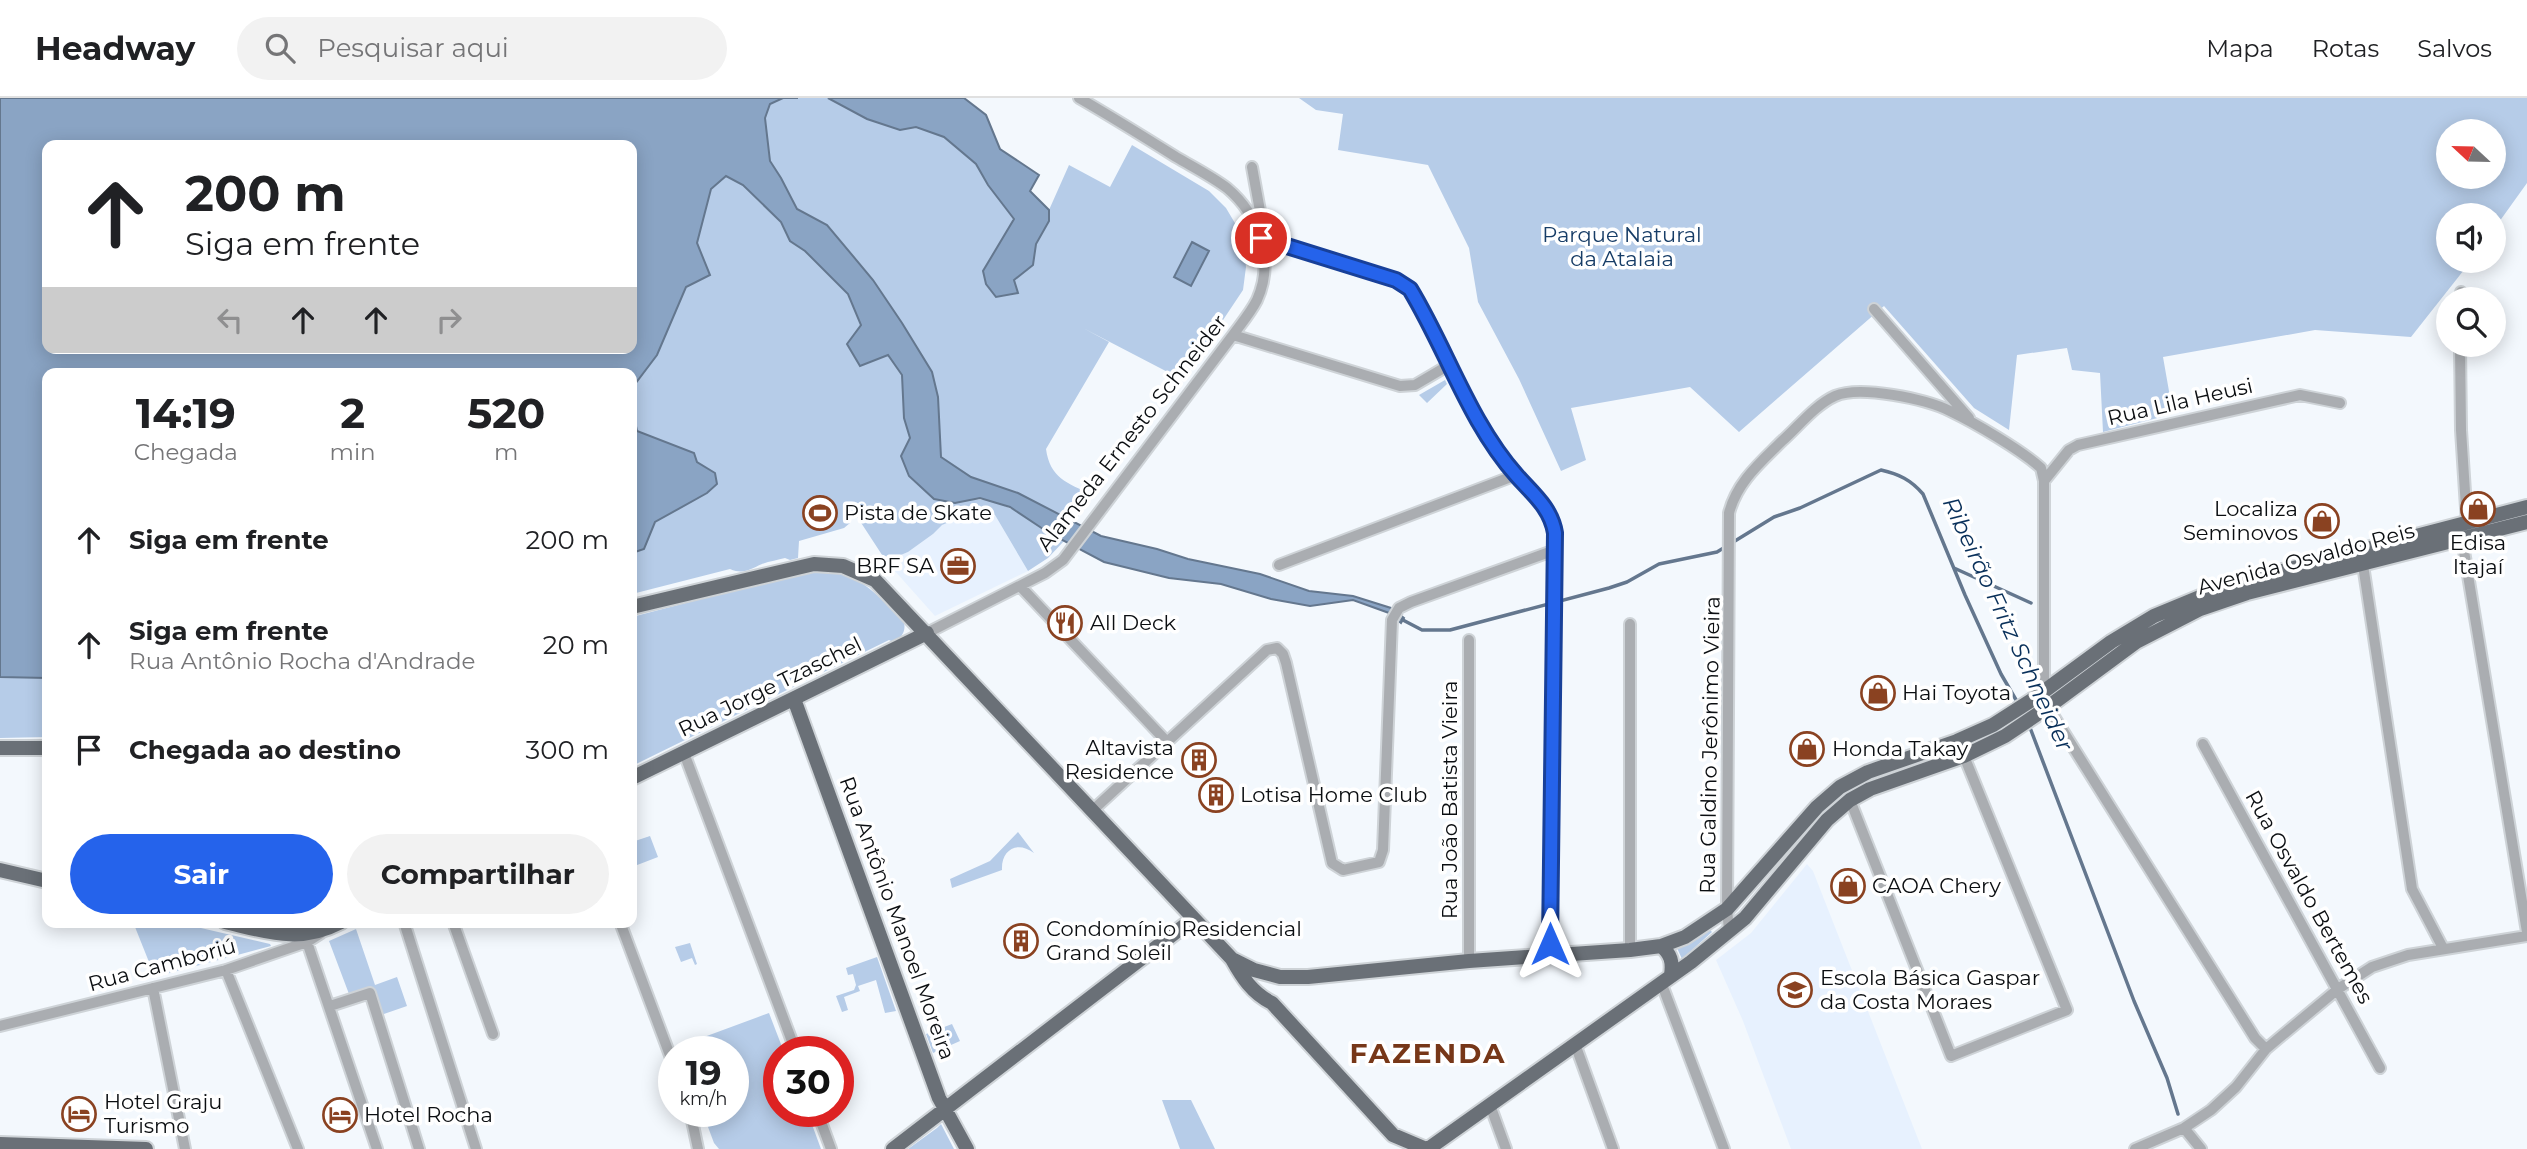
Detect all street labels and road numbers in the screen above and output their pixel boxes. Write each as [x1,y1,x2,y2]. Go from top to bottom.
street label: Alameda Ernesto Schneider [1032,310,1232,556]
street label: Rua Lila Heusi [2105,373,2255,430]
street label: Avenida Osvaldo Reis [2195,518,2417,600]
street label: Rua Galdino Jerônimo Vieira [1694,596,1725,894]
street label: Rua Jorge Tzaschel [674,631,866,742]
street label: Rua João Batista Vieira [1437,681,1462,919]
street label: Rua Antônio Manoel Moreira [834,773,960,1063]
street label: Rua Osvaldo Bertemes [2240,786,2379,1008]
street label: Rua Camboriú [85,933,239,996]

